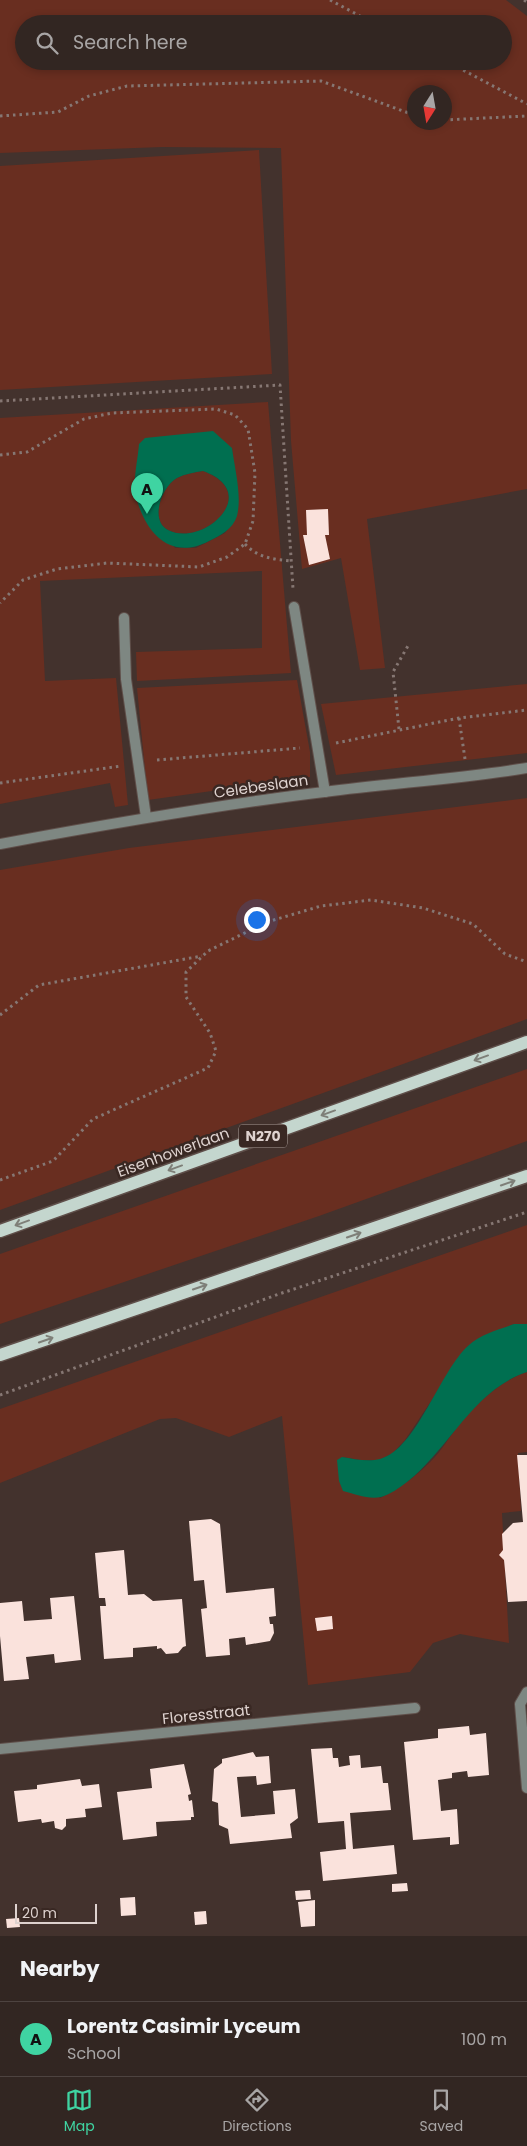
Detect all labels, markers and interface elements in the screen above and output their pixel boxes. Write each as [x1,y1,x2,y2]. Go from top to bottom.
search box [15,15,512,70]
icon: search [33,29,61,57]
text: Search here [73,29,187,56]
north arrow [407,85,452,130]
pin: A [131,473,163,514]
street label: Celebeslaan [213,769,309,803]
your location [244,907,270,933]
one-way arrow [474,1054,489,1063]
one-way arrow [321,1109,336,1118]
street label: Eisenhowerlaan [114,1122,232,1182]
road number: N270 [239,1124,287,1148]
one-way arrow [168,1164,183,1173]
one-way arrow [499,1178,515,1187]
one-way arrow [15,1219,31,1228]
one-way arrow [346,1230,361,1239]
one-way arrow [192,1282,207,1291]
one-way arrow [38,1334,54,1344]
street label: Floresstraat [161,1699,251,1729]
scale bar [15,1901,98,1924]
text: 20 m [22,1903,57,1923]
text: Nearby [20,1954,100,1983]
text: Lorentz Casimir Lyceum [67,2013,301,2040]
text: A [30,2028,42,2051]
text: 100 m [461,2028,507,2051]
text: School [67,2042,121,2065]
tab: Map [64,2086,95,2137]
tab: Directions [222,2086,292,2137]
tab: Saved [419,2086,463,2137]

